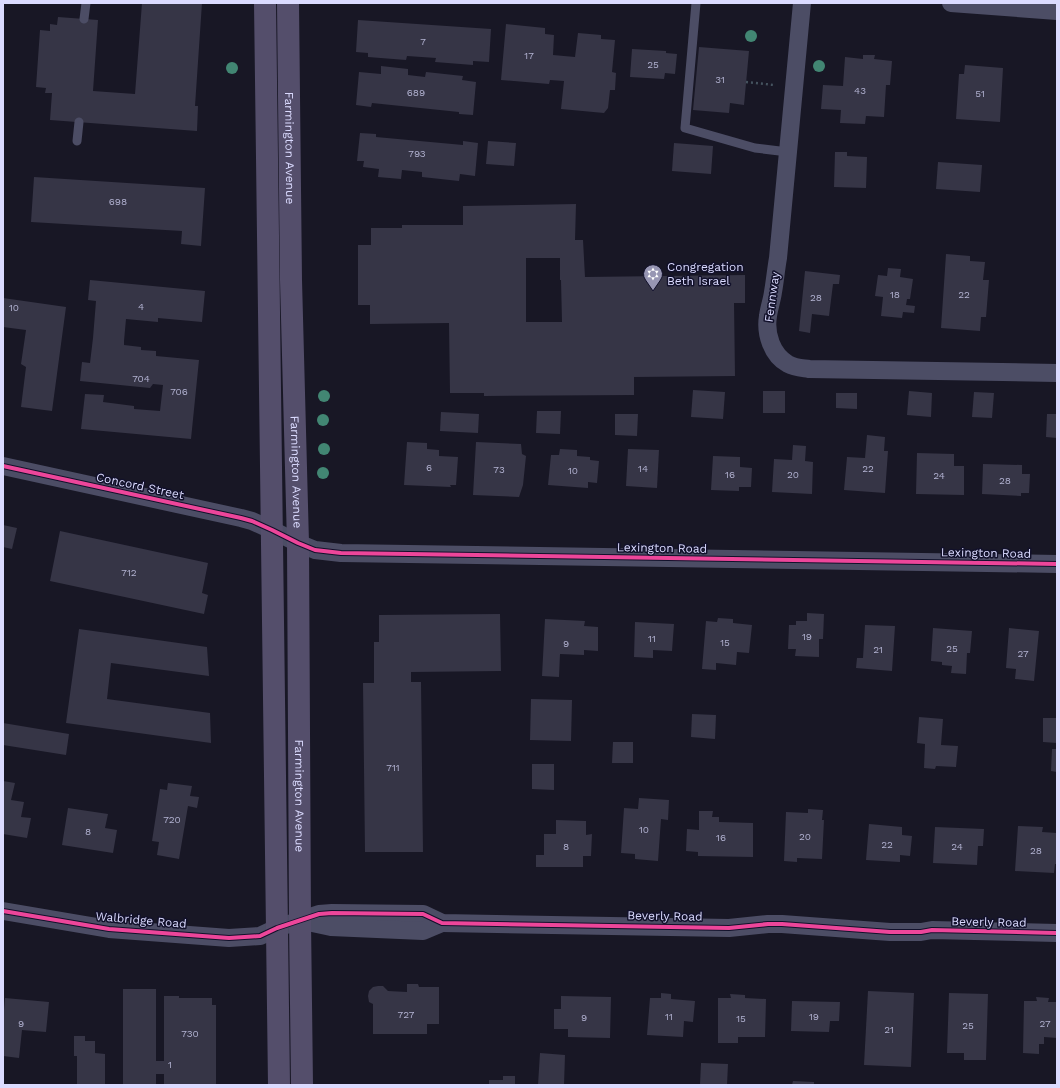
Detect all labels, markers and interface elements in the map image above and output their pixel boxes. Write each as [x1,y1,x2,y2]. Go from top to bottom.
house number: 7 [420,36,426,47]
house number: 17 [524,50,534,61]
house number: 25 [647,59,659,70]
house number: 31 [715,74,725,85]
house number: 43 [854,85,866,96]
house number: 689 [407,87,425,98]
house number: 51 [975,88,985,99]
street label: Farmington Avenue [282,92,297,204]
house number: 793 [408,148,426,159]
house number: 698 [109,196,127,207]
place label: Congregation Beth Israel [667,260,744,288]
synagogue icon: Congregation Beth Israel [642,263,664,291]
street label: Fennway [762,270,783,323]
house number: 18 [890,289,900,300]
house number: 22 [958,289,970,300]
house number: 28 [810,292,822,303]
house number: 4 [138,301,144,312]
house number: 10 [9,302,19,313]
house number: 704 [132,373,150,384]
house number: 706 [170,386,188,397]
street label: Farmington Avenue [288,415,305,528]
house number: 6 [426,462,432,473]
house number: 14 [638,463,648,474]
house number: 22 [862,463,874,474]
house number: 73 [493,464,505,475]
house number: 10 [568,465,578,476]
house number: 16 [725,469,735,480]
house number: 20 [787,469,799,480]
street label: Concord Street [95,470,185,502]
house number: 24 [933,470,945,481]
house number: 28 [999,475,1011,486]
street label: Lexington Road [617,540,707,556]
street label: Lexington Road [941,545,1031,561]
house number: 712 [121,567,137,578]
house number: 19 [802,631,812,642]
house number: 11 [648,633,656,644]
house number: 15 [720,637,730,648]
house number: 9 [563,638,569,649]
house number: 25 [946,643,958,654]
house number: 21 [873,644,883,655]
house number: 27 [1017,648,1029,659]
street label: Farmington Avenue [292,740,307,852]
house number: 711 [386,762,400,773]
house number: 720 [163,814,181,825]
house number: 10 [639,824,649,835]
house number: 8 [85,826,91,837]
house number: 20 [799,831,811,842]
house number: 16 [716,832,726,843]
house number: 22 [881,839,893,850]
house number: 8 [563,841,569,852]
house number: 24 [951,841,963,852]
house number: 28 [1030,845,1042,856]
street label: Beverly Road [627,908,703,924]
street label: Walbridge Road [95,909,187,931]
street label: Beverly Road [951,914,1027,930]
house number: 727 [398,1009,415,1020]
house number: 11 [665,1011,673,1022]
house number: 19 [809,1011,819,1022]
house number: 9 [581,1012,587,1023]
house number: 15 [736,1013,746,1024]
house number: 9 [18,1018,24,1029]
house number: 27 [1039,1018,1051,1029]
house number: 25 [962,1020,974,1031]
house number: 21 [884,1024,894,1035]
house number: 730 [181,1028,199,1039]
house number: 1 [168,1059,172,1070]

